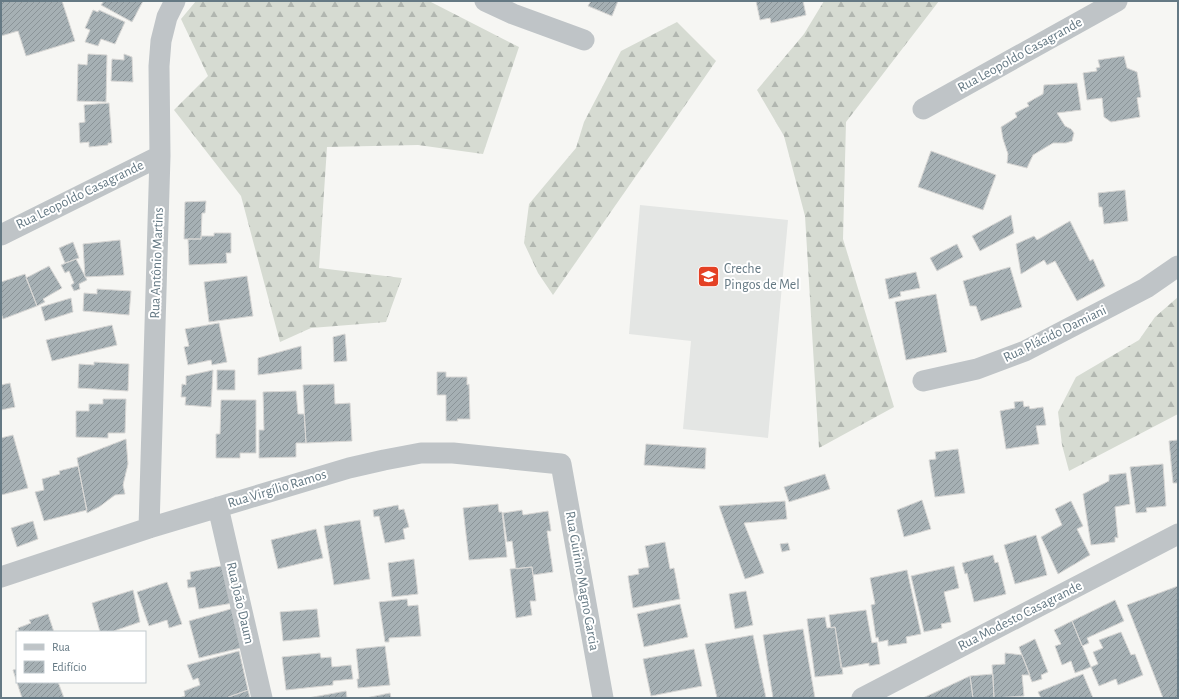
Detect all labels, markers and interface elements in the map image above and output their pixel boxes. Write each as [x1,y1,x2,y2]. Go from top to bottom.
street label: Rua Leopoldo Casagrande [955,15,1085,95]
street label: Rua Leopoldo Casagrande [14,158,146,232]
street label: Rua Antônio Martins [148,207,166,319]
place label: Creche Pingos de Mel [724,262,800,292]
school or university icon: Creche Pingos de Mel [695,264,721,290]
street label: Rua Plácido Damiani [1001,303,1109,365]
street label: Rua Virgílio Ramos [226,467,328,511]
street label: Rua Guirino Magno Garcia [563,510,601,652]
street label: Rua João Daum [224,561,256,645]
street label: Rua Modesto Casagrande [956,579,1084,653]
legend [16,631,146,683]
text: Rua [52,641,71,653]
text: Edifício [52,661,87,673]

